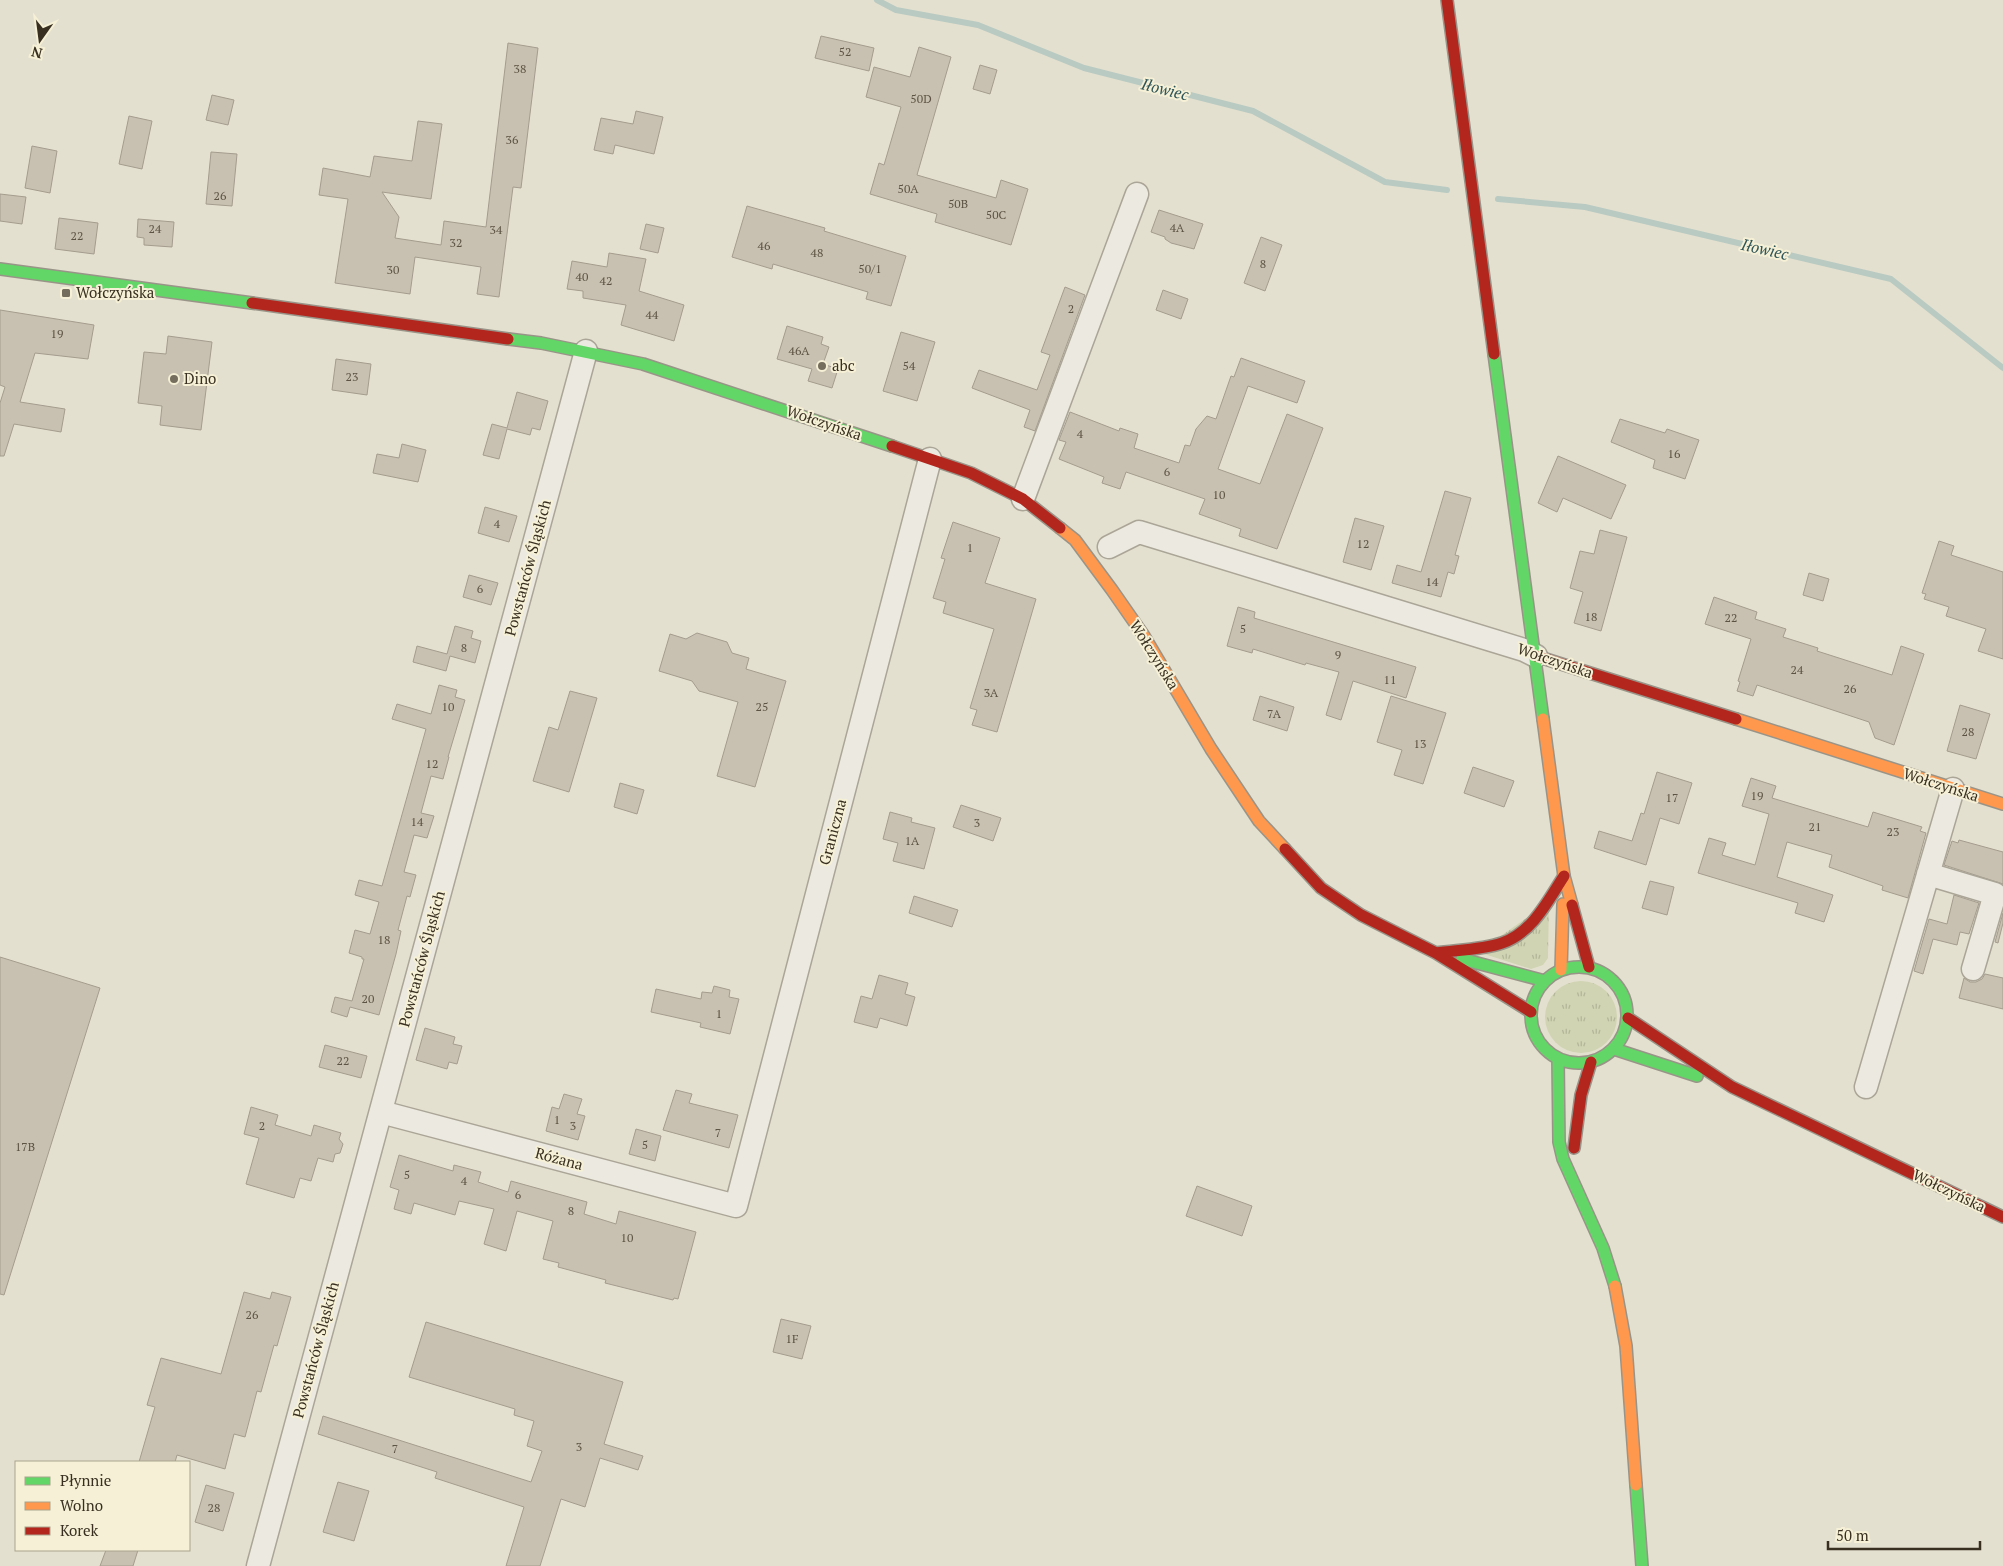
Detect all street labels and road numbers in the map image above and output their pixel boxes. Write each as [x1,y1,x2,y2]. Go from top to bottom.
street label: Wołczyńska [784,400,865,444]
street label: Powstańców Śląskich [499,497,555,638]
street label: Wołczyńska [1126,616,1184,693]
street label: Wołczyńska [1515,638,1596,682]
street label: Wołczyńska [1901,762,1982,806]
street label: Graniczna [814,796,851,867]
street label: Powstańców Śląskich [393,888,449,1029]
street label: Różana [533,1142,586,1174]
street label: Wołczyńska [1910,1164,1989,1216]
street label: Powstańców Śląskich [287,1279,343,1420]

